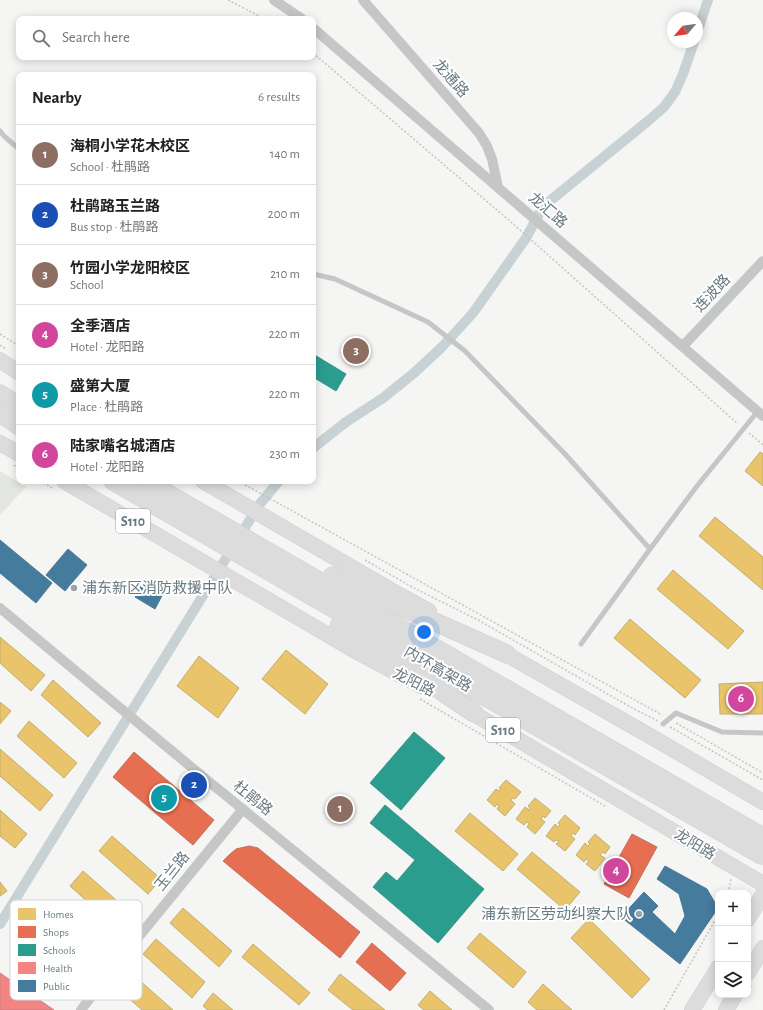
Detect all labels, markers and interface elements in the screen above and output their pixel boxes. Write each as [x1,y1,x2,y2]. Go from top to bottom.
north arrow [667,12,703,48]
search box [16,16,316,60]
icon: search [30,27,52,49]
text: Search here [62,30,130,45]
street label: 龙通路 [430,55,473,100]
text: Nearby [32,89,82,106]
text: 6 results [258,91,300,104]
text: 海桐小学花木校区 [70,139,190,154]
text: 1 [43,148,47,161]
text: 140 m [270,148,300,161]
text: School · 杜鹃路 [70,161,150,174]
street label: 龙汇路 [526,188,571,231]
text: 杜鹃路玉兰路 [70,199,160,214]
text: 2 [42,208,48,221]
text: 200 m [268,208,300,221]
text: Bus stop · 杜鹃路 [70,221,159,234]
text: 竹园小学龙阳校区 [70,261,190,276]
text: 3 [42,268,48,281]
text: 210 m [270,268,300,281]
street label: 连波路 [691,271,733,315]
text: School [70,279,104,292]
text: 全季酒店 [70,319,130,334]
text: 4 [42,328,48,341]
text: 220 m [269,328,300,341]
pin: 3 [343,336,369,366]
text: Hotel · 龙阳路 [70,341,144,354]
text: 盛第大厦 [70,379,130,394]
text: 5 [42,388,48,401]
text: 220 m [269,388,300,401]
text: Place · 杜鹃路 [70,401,143,414]
text: 陆家嘴名城酒店 [70,439,175,454]
text: 6 [42,448,48,461]
text: 230 m [269,448,300,461]
text: Hotel · 龙阳路 [70,461,144,474]
road number: S110 [116,509,150,533]
place label: 浦东新区消防救援中队 [82,579,232,596]
marker: 浦东新区消防救援中队 [69,583,79,593]
your location [414,622,434,642]
street label: 内环高架路 [402,643,474,695]
street label: 龙阳路 [390,664,438,699]
pin: 6 [728,684,754,714]
road number: S110 [486,718,520,742]
pin: 2 [181,770,207,800]
street label: 杜鹃路 [230,778,276,818]
pin: 5 [151,783,177,813]
pin: 1 [327,794,353,824]
street label: 龙阳路 [672,825,719,862]
street label: 玉兰路 [152,848,192,894]
pin: 4 [603,856,629,886]
map controls [715,890,751,998]
button: + [715,890,751,926]
legend [10,900,142,1000]
place label: 浦东新区劳动纠察大队 [481,905,631,922]
text: Homes [43,909,74,920]
marker: 浦东新区劳动纠察大队 [634,909,644,919]
button: − [715,926,751,962]
text: Shops [43,927,69,938]
text: Schools [43,945,76,956]
button: layers [715,962,751,998]
text: Health [43,963,72,974]
text: Public [43,981,70,992]

